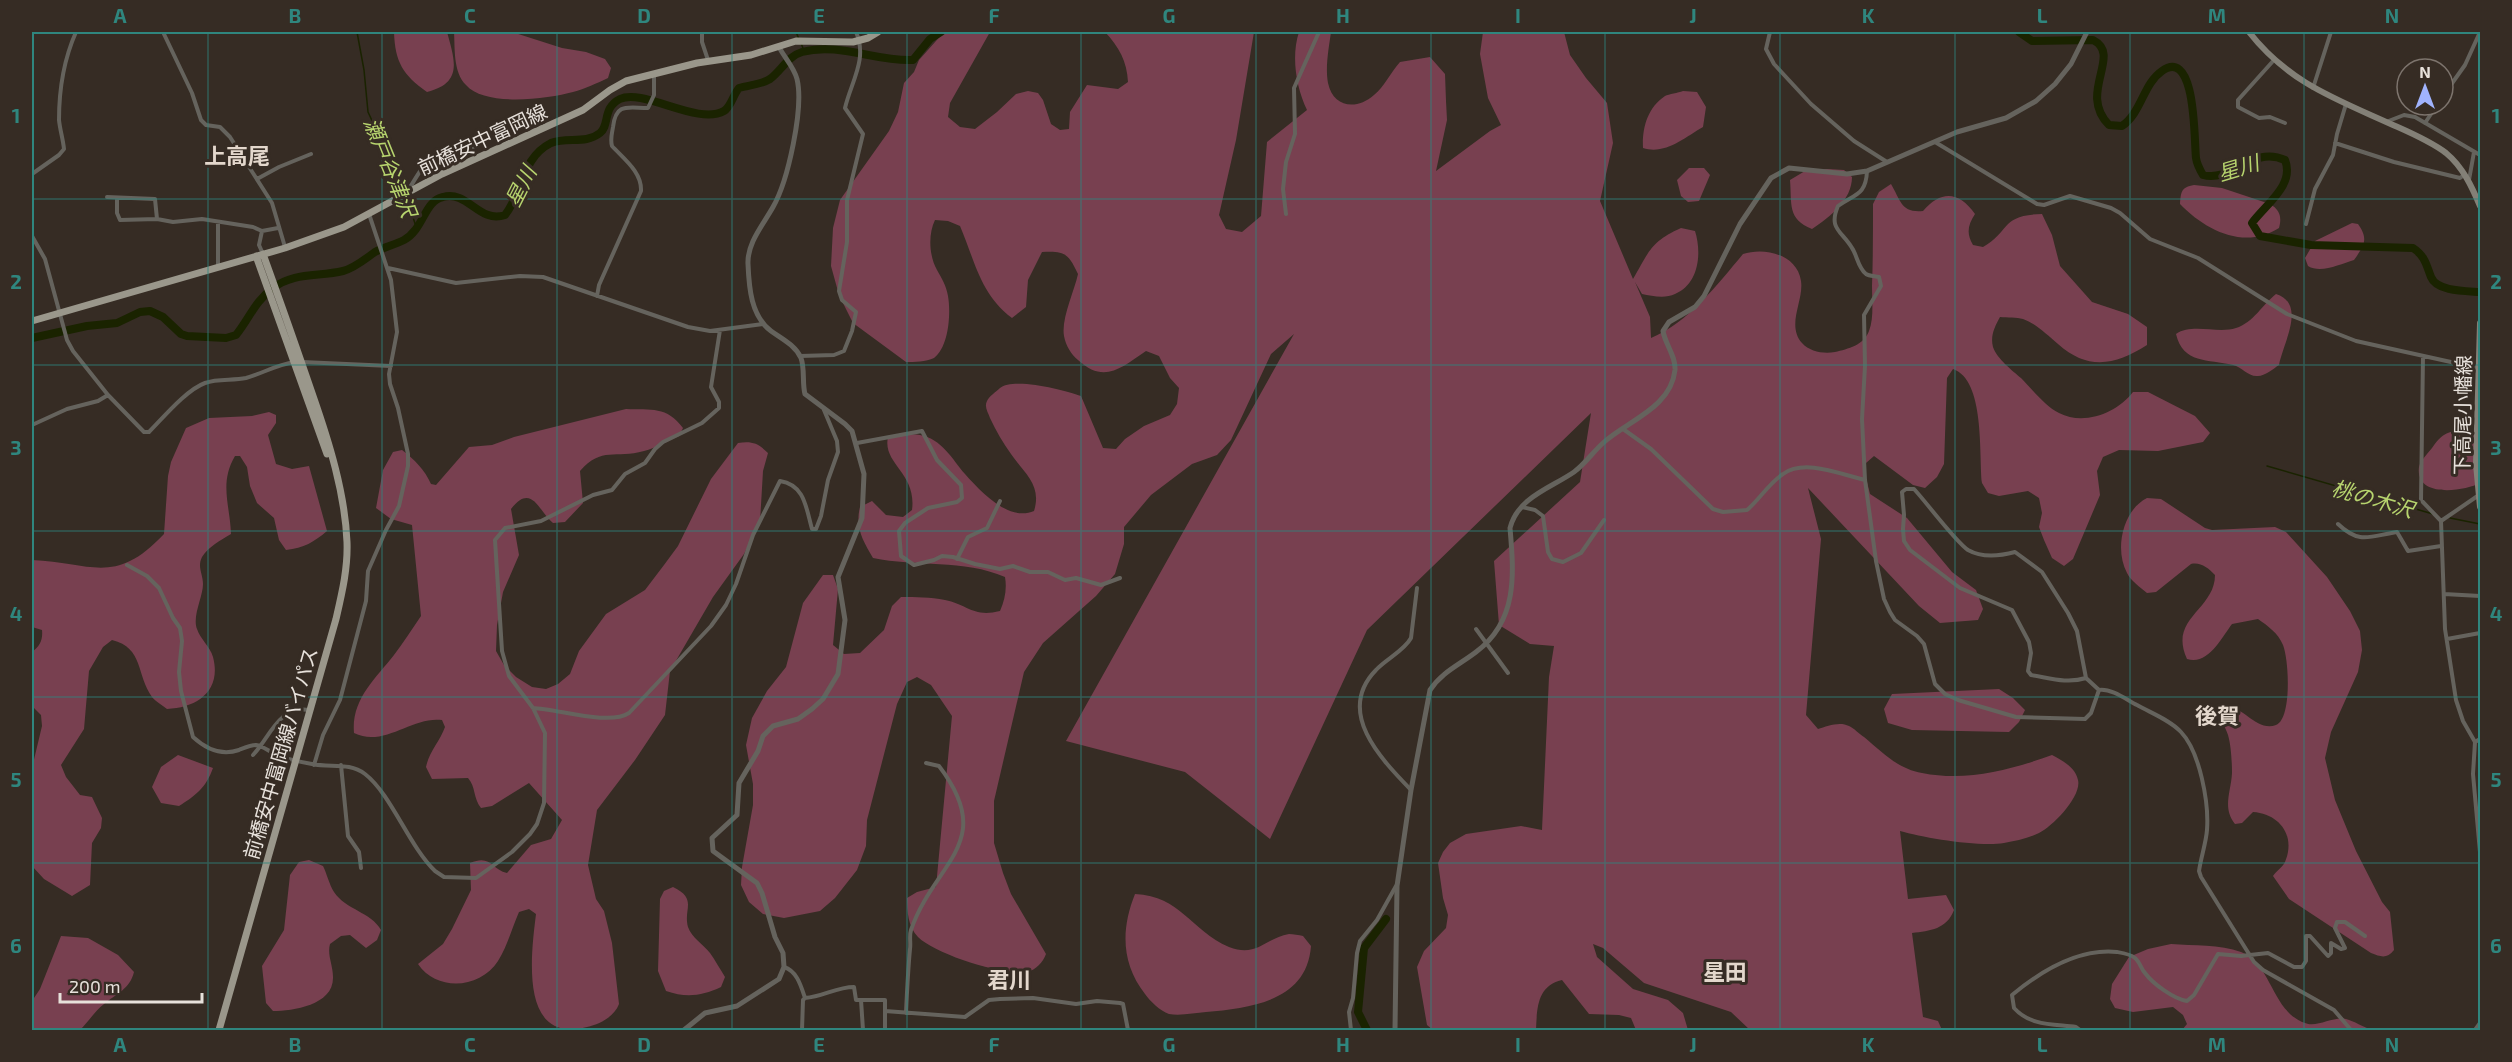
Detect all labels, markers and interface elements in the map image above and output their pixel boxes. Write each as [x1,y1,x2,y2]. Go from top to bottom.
text: A [113,3,127,27]
text: B [289,3,301,27]
text: C [464,3,476,27]
text: D [637,3,651,27]
text: E [813,3,825,27]
text: F [988,3,1000,27]
text: G [1163,3,1175,27]
text: H [1336,3,1350,27]
text: I [1515,3,1521,27]
text: J [1689,3,1697,27]
text: K [1862,3,1875,27]
text: L [2037,3,2048,27]
text: M [2208,3,2226,27]
text: N [2385,3,2399,27]
north arrow [2395,57,2455,117]
text: N [2419,62,2431,81]
street label: 前橋安中富岡線 [413,99,551,179]
text: 1 [12,103,20,127]
text: 1 [2492,103,2500,127]
water label: 瀬戸谷津沢 [360,114,423,223]
district label: 上高尾 [204,142,270,168]
water label: 星川 [2214,148,2264,185]
water label: 星川 [499,160,542,210]
text: 2 [10,269,22,293]
text: 2 [2490,269,2502,293]
street label: 下高尾小幡線 [2449,355,2475,475]
text: 3 [10,435,22,459]
text: 3 [2490,435,2502,459]
water label: 桃の木沢 [2329,474,2420,522]
text: 4 [10,601,23,625]
text: 4 [2490,601,2503,625]
street label: 前橋安中富岡線バイパス [238,644,322,862]
district label: 後賀 [2195,702,2239,728]
text: 5 [10,767,22,791]
text: 5 [2490,767,2502,791]
text: 6 [10,933,22,957]
text: 6 [2490,933,2502,957]
district label: 星田 [1703,958,1747,984]
scale bar [60,966,202,1004]
district label: 君川 [987,966,1031,992]
text: 200 m [69,975,121,997]
text: A [113,1032,127,1056]
text: B [289,1032,301,1056]
text: C [464,1032,476,1056]
text: D [637,1032,651,1056]
text: E [813,1032,825,1056]
text: F [988,1032,1000,1056]
text: G [1163,1032,1175,1056]
text: H [1336,1032,1350,1056]
text: I [1515,1032,1521,1056]
text: J [1689,1032,1697,1056]
text: K [1862,1032,1875,1056]
text: L [2037,1032,2048,1056]
text: M [2208,1032,2226,1056]
text: N [2385,1032,2399,1056]

